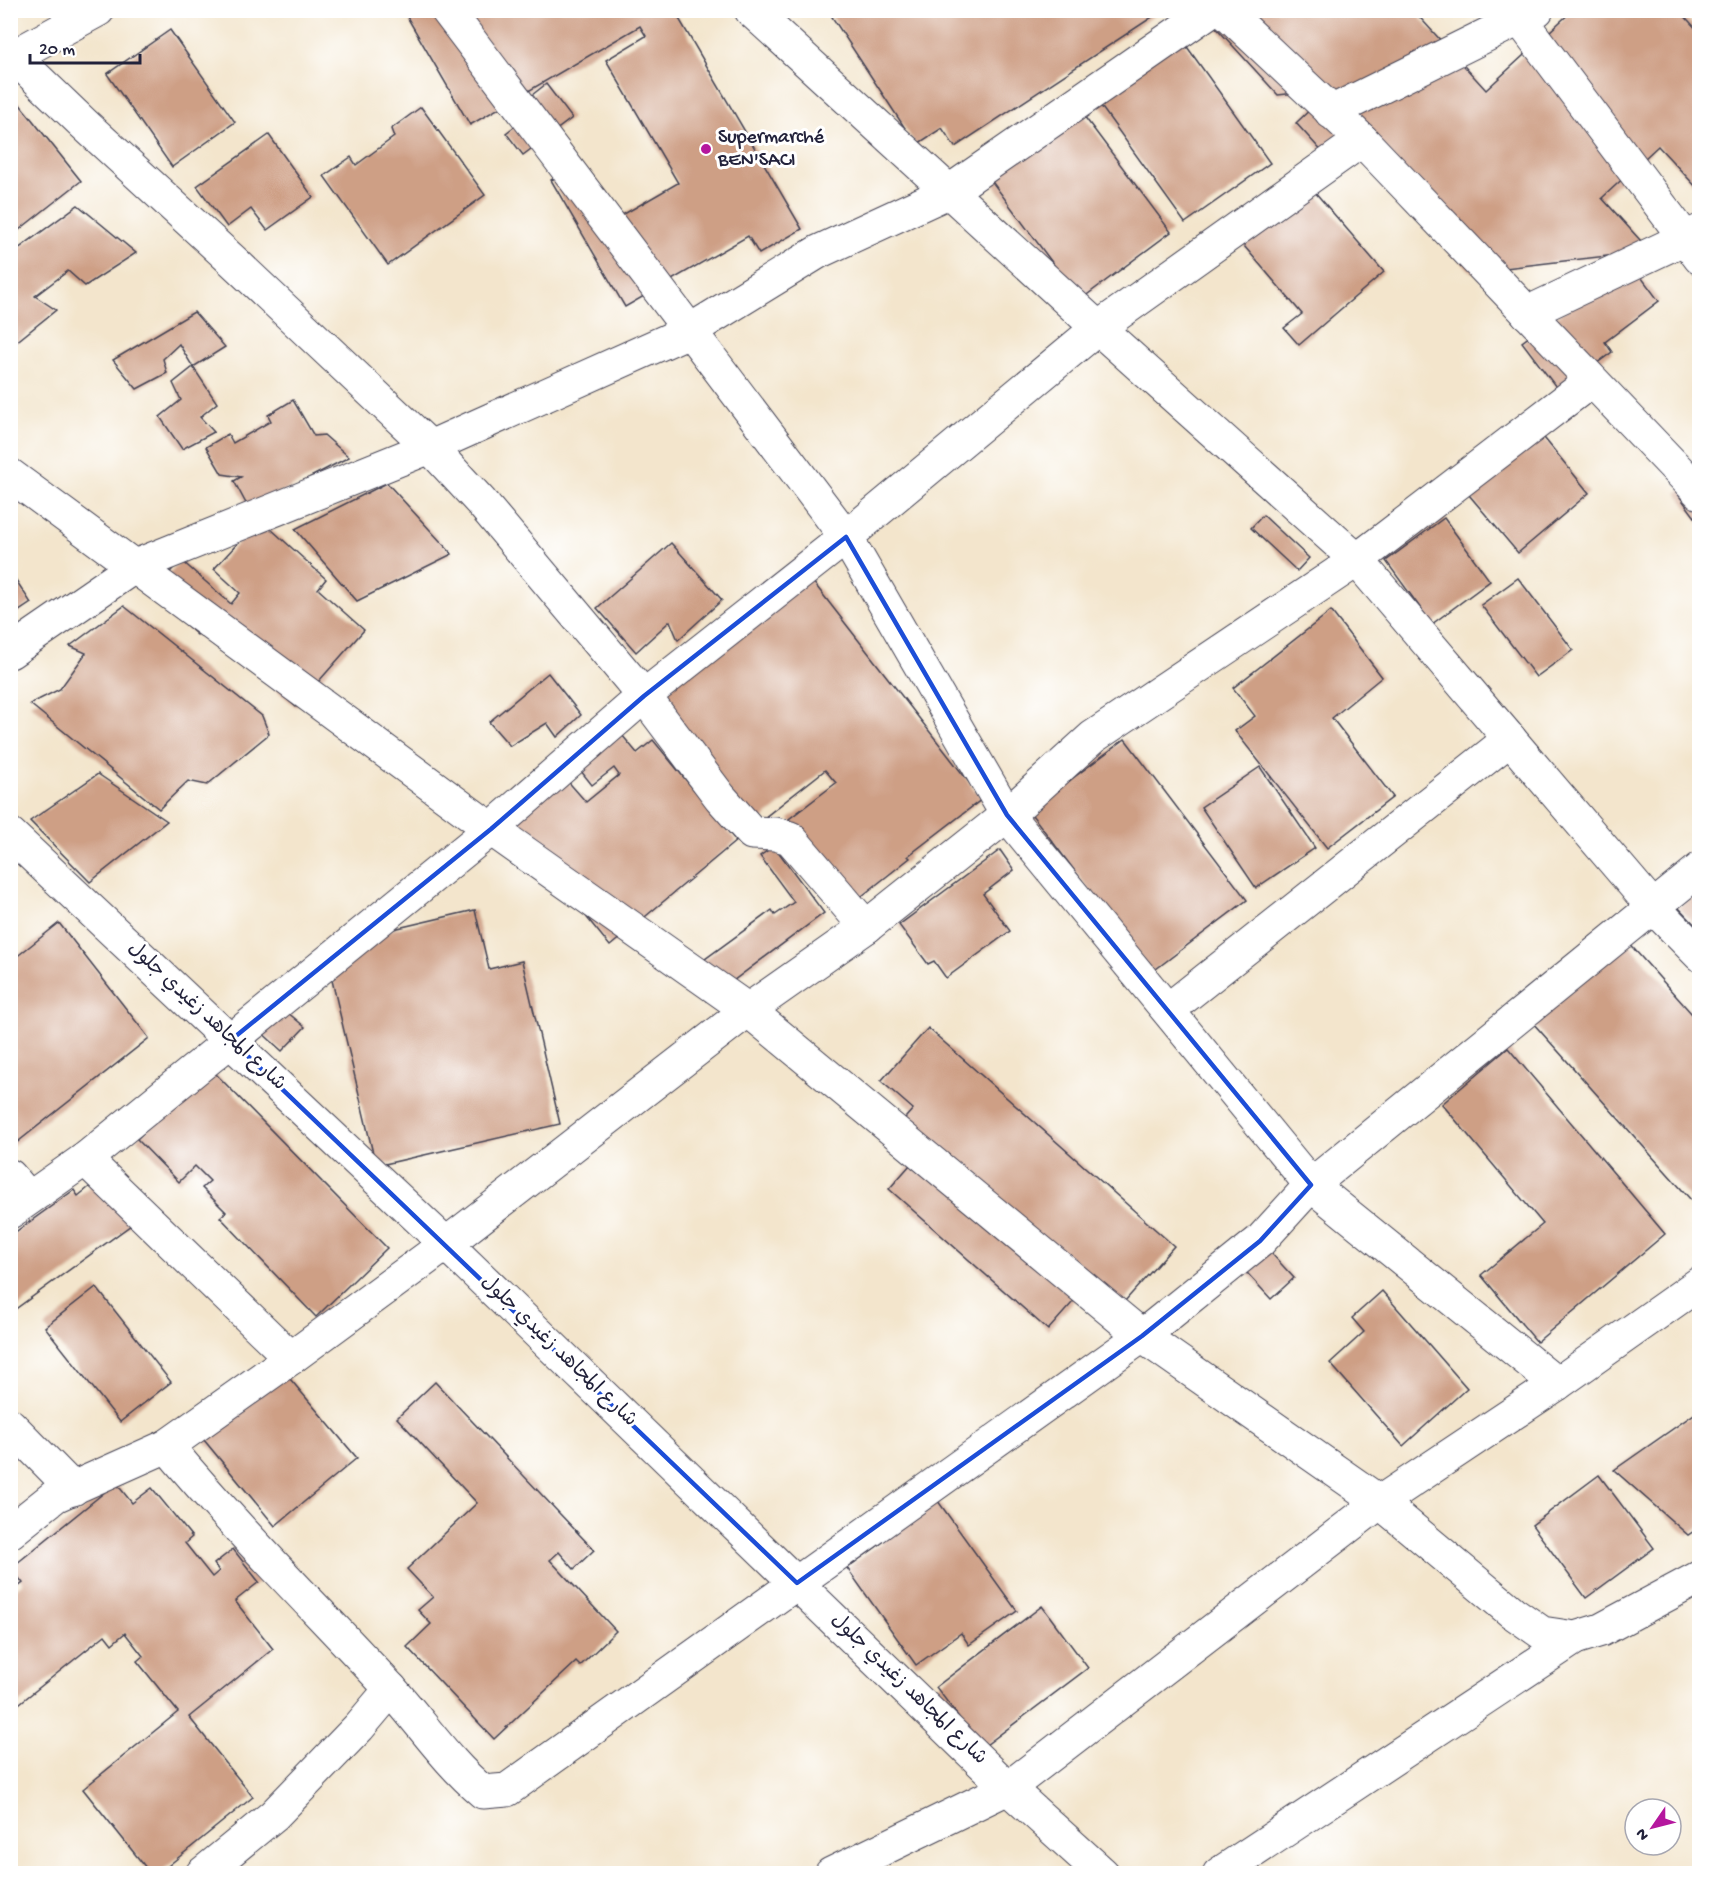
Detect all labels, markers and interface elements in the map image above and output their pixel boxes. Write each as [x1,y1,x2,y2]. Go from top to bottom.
scale bar [30,27,140,65]
text: 20 m [39,40,75,61]
place label: Supermarché BEN'SACI [717,127,825,173]
marker: Supermarché BEN'SACI [699,142,713,156]
street label: شارع المجاهد زغيدي جلول [122,937,291,1096]
street label: شارع المجاهد زغيدي جلول [475,1271,641,1432]
street label: شارع المجاهد زغيدي جلول [825,1609,991,1770]
north arrow [1623,1797,1683,1857]
text: N [1632,1823,1654,1843]

